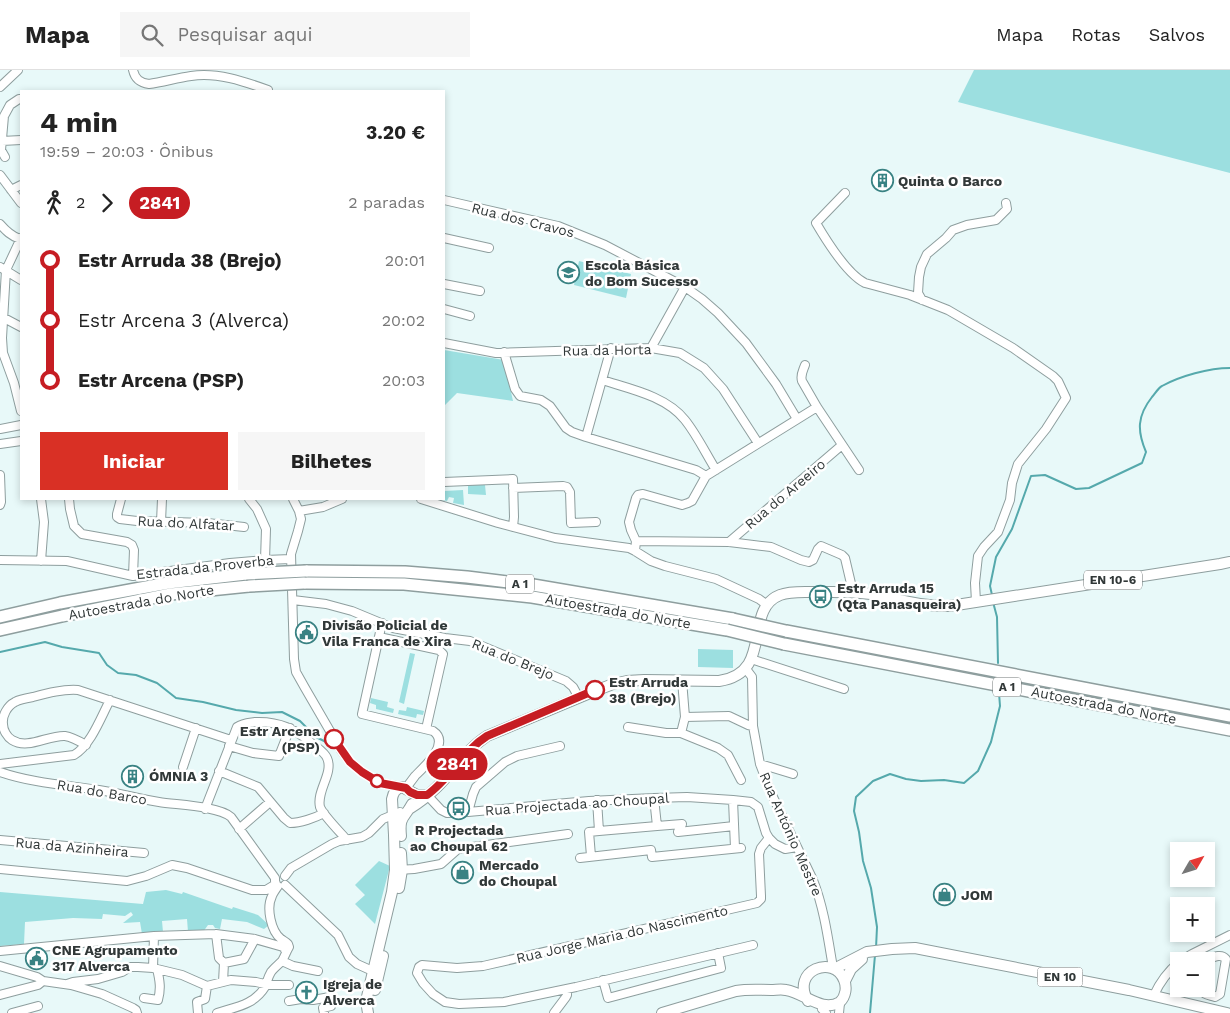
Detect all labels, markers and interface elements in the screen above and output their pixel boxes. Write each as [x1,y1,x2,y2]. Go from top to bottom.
search box [120,12,470,57]
text: Mapa [25,21,90,49]
icon: search [138,21,166,49]
text: Pesquisar aqui [178,23,313,46]
text: Mapa [996,24,1043,45]
text: Rotas [1071,24,1121,45]
text: Salvos [1149,24,1205,45]
text: 4 min [40,106,118,139]
text: 3.20 € [366,121,425,144]
text: 19:59 – 20:03 · Ônibus [40,142,213,161]
building icon: Quinta O Barco [870,169,894,193]
place label: Quinta O Barco [898,173,1002,189]
icon: walk [40,189,68,217]
icon: forward [93,189,121,217]
text: 2841 [139,192,180,213]
text: 2 [76,193,85,212]
text: 2 paradas [348,193,425,212]
street label: Rua dos Cravos [470,199,576,241]
text: Estr Arruda 38 (Brejo) [78,249,282,272]
text: 20:01 [385,251,425,270]
place label: Escola Básica do Bom Sucesso [585,257,698,289]
school or university icon: Escola Básica do Bom Sucesso [557,261,581,285]
text: Estr Arcena 3 (Alverca) [78,309,289,332]
text: 20:02 [382,311,425,330]
street label: Rua da Horta [562,341,652,359]
text: Estr Arcena (PSP) [78,369,244,392]
text: 20:03 [382,371,425,390]
button: Iniciar [40,432,228,490]
button: Bilhetes [238,432,425,490]
street label: Rua do Areeiro [742,456,828,532]
street label: Rua do Alfatar [137,512,235,534]
street label: Estrada da Proverba [135,552,275,582]
road number: EN 10-6 [1084,570,1142,590]
road number: A 1 [506,574,534,594]
place label: Estr Arruda 15 (Qta Panasqueira) [837,580,961,612]
street label: Autoestrada do Norte [67,581,215,623]
bus stop icon: Estr Arruda 15 (Qta Panasqueira) [809,584,833,608]
street label: Autoestrada do Norte [544,590,692,632]
place label: Divisão Policial de Vila Franca de Xira [322,617,452,649]
public building icon: Divisão Policial de Vila Franca de Xira [294,621,318,645]
street label: Rua do Brejo [470,635,556,683]
place label: Estr Arruda 38 (Brejo) [609,674,689,706]
road number: A 1 [993,678,1021,696]
marker: Estr Arruda 38 (Brejo) [585,680,605,700]
street label: Autoestrada do Norte [1030,683,1178,727]
place label: Estr Arcena (PSP) [240,723,321,755]
marker: Estr Arcena (PSP) [324,729,344,749]
line badge: 2841 [422,748,492,780]
text: 2841 [437,753,477,774]
building icon: ÓMNIA 3 [121,764,145,788]
place label: ÓMNIA 3 [149,768,208,784]
street label: Rua António Mestre [756,770,826,898]
unlabelled marker [370,774,384,788]
street label: Rua do Barco [56,776,148,808]
street label: Rua Projectada ao Choupal [484,790,670,818]
bus stop icon: R Projectada ao Choupal 62 [447,796,471,820]
place label: R Projectada ao Choupal 62 [410,822,508,854]
street label: Rua da Azinheira [15,834,129,860]
north arrow [1170,842,1215,888]
map controls [1170,842,1215,997]
place label: Mercado do Choupal [479,857,557,889]
shop icon: Mercado do Choupal [451,861,475,885]
shop icon: JOM [933,883,957,907]
place label: JOM [961,887,993,903]
button: + [1170,897,1215,942]
street label: Rua Jorge Maria do Nascimento [515,902,729,966]
place label: CNE Agrupamento 317 Alverca [52,942,178,974]
public building icon: CNE Agrupamento 317 Alverca [24,946,48,970]
button: − [1170,952,1215,997]
road number: EN 10 [1038,968,1082,986]
place label: Igreja de Alverca [323,976,382,1008]
church icon: Igreja de Alverca [295,980,319,1004]

